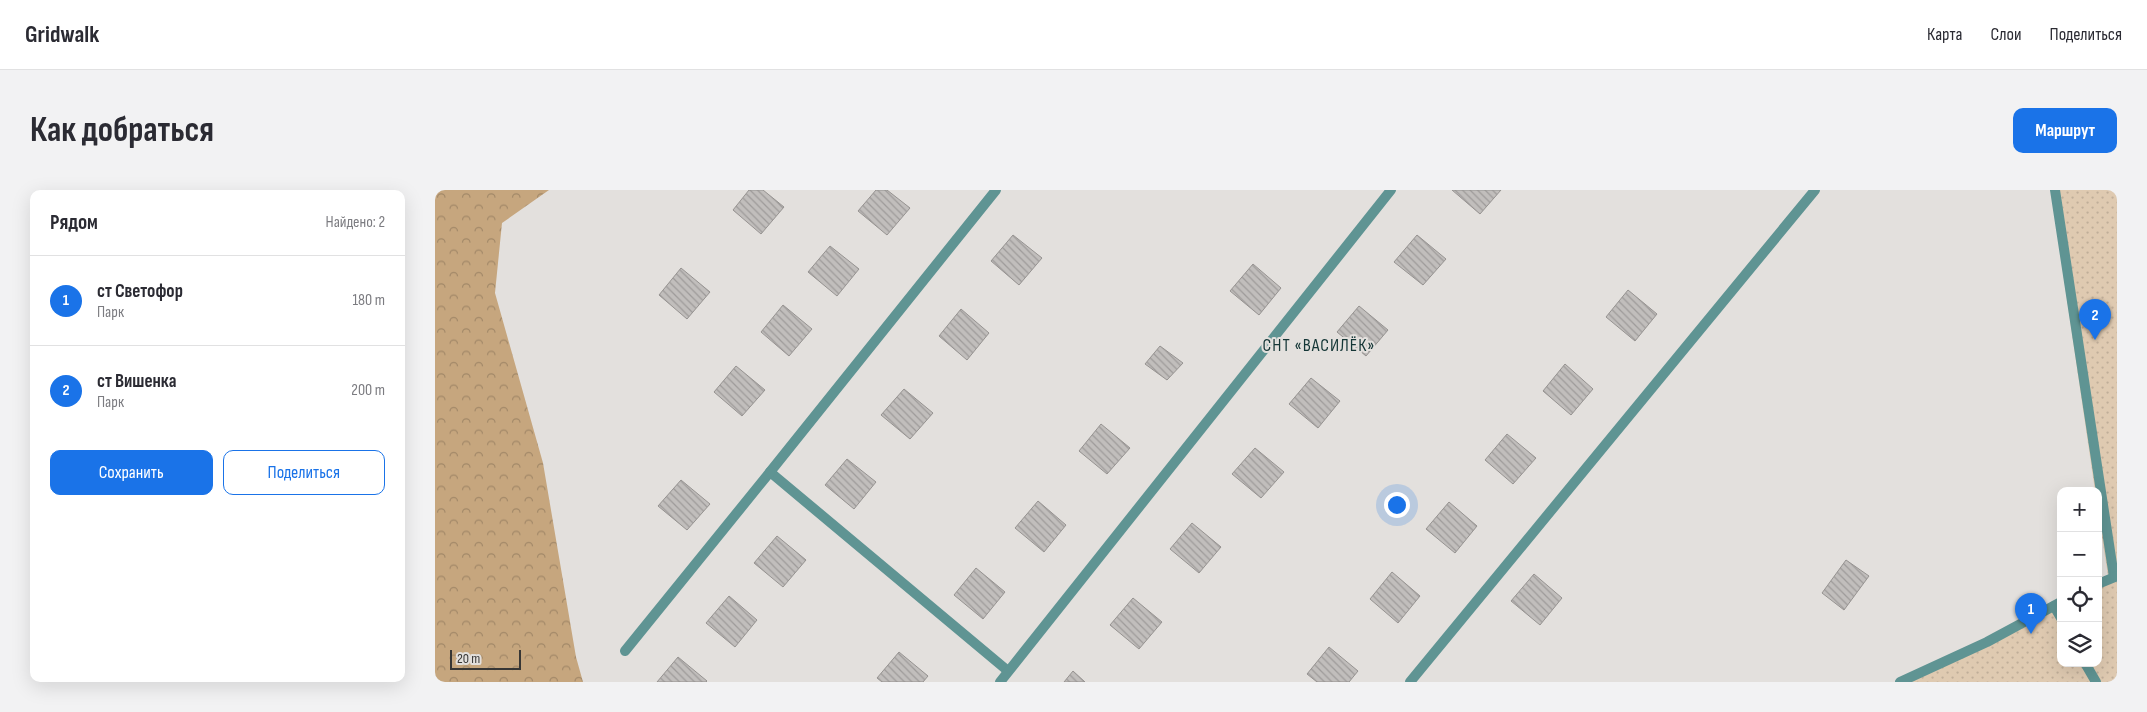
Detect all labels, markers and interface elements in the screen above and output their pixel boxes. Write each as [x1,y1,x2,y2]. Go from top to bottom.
text: Gridwalk [25,20,99,49]
text: Карта [1927,24,1963,45]
text: Слои [1991,24,2022,45]
text: Поделиться [2050,24,2122,45]
button: Маршрут [2013,108,2117,153]
text: Как добраться [30,109,214,152]
text: Рядом [50,210,98,235]
text: Найдено: 2 [326,213,385,232]
text: ст Светофор [97,280,183,303]
text: 1 [63,291,69,310]
text: 180 m [352,291,385,310]
pin: 2 [2079,299,2111,340]
text: Парк [97,303,124,322]
district label: СНТ «ВАСИЛЁК» [1263,335,1375,356]
text: ст Вишенка [97,370,176,393]
text: 2 [62,381,70,400]
text: 200 m [351,381,385,400]
text: Парк [97,393,124,412]
button: Сохранить [50,450,213,495]
button: Поделиться [223,450,385,495]
map controls [2057,487,2102,667]
button: + [2057,487,2102,532]
your location [1384,492,1410,518]
button: − [2057,532,2102,577]
button: locate [2057,577,2102,622]
pin: 1 [2015,593,2047,634]
button: layers [2057,622,2102,667]
scale bar [450,647,521,670]
text: 20 m [457,650,480,667]

